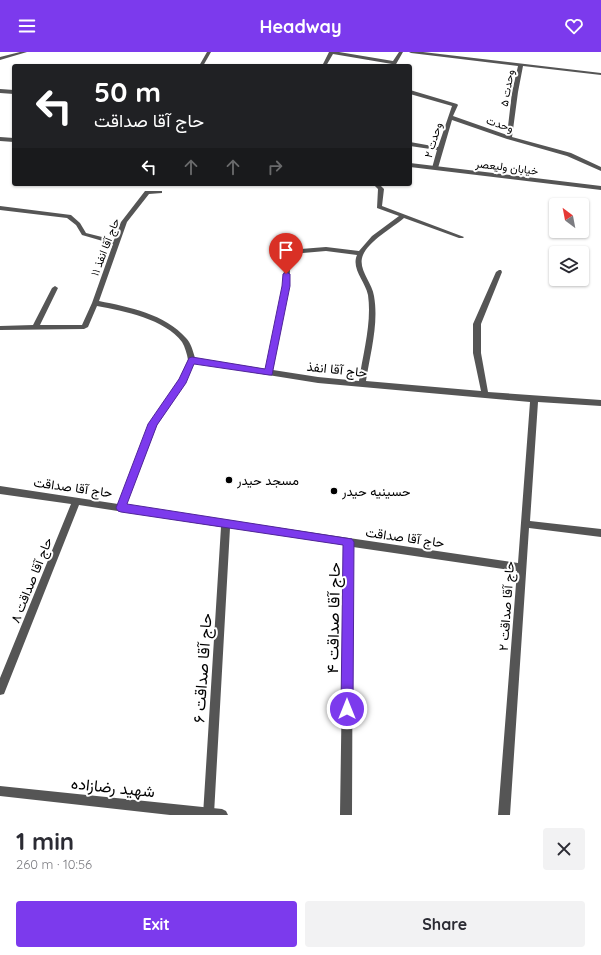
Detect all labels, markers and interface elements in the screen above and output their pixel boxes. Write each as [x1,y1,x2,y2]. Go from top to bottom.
icon: menu [16,15,38,37]
text: Headway [259,15,342,38]
icon: heart [563,15,585,37]
street label: وحدت ۵ [497,68,517,108]
text: 50 m [94,74,161,109]
icon: left [28,80,80,132]
text: حاج آقا صداقت [94,109,204,132]
street label: وحدت [485,113,515,135]
street label: وحدت ۲ [421,120,445,159]
icon: left [138,156,160,178]
icon: ahead [180,156,202,178]
icon: ahead [222,156,244,178]
icon: right [264,156,286,178]
street label: خیابان ولیعصر [474,156,539,178]
north arrow [549,198,589,238]
map controls [549,198,589,286]
street label: حاج آقا انفذ ۱۱ [88,216,123,278]
pin [269,233,303,274]
icon: arrive [275,239,297,261]
button: layers [549,246,589,286]
street label: حاج آقا انفذ [306,358,368,382]
place label: مسجد حیدر [236,472,299,489]
street label: حاج آقا صداقت [32,474,114,502]
marker: مسجد حیدر [224,475,234,485]
place label: حسینیه حیدر [341,483,411,500]
marker: حسینیه حیدر [329,486,339,496]
street label: حاج آقا صداقت [364,524,446,552]
street label: حاج آقا صداقت ۸ [7,535,57,626]
street label: حاج آقا صداقت ۲ [495,560,519,652]
street label: حاج آقا صداقت ۴ [322,562,346,674]
street label: حاج آقا صداقت ۶ [188,612,218,724]
position arrow [326,688,368,730]
street label: شهید رضازاده [70,773,156,802]
text: 1 min [16,826,74,856]
button: close [543,828,585,870]
text: 260 m · 10:56 [16,856,92,872]
button: Exit [16,901,297,947]
button: Share [305,901,585,947]

